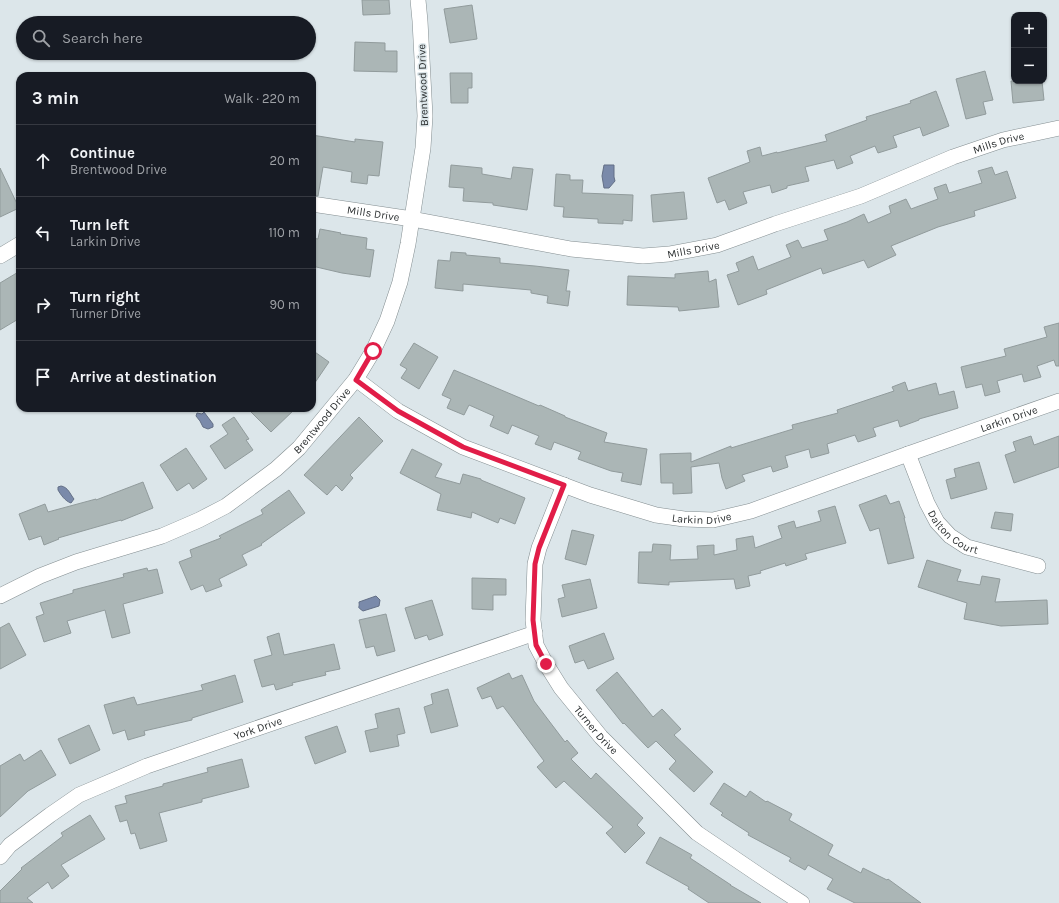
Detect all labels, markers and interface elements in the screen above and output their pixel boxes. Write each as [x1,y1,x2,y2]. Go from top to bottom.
map controls [1011,12,1047,84]
button: + [1011,12,1047,48]
search box [16,16,316,60]
icon: search [30,27,52,49]
text: Search here [62,29,143,47]
street label: Brentwood Drive [415,43,431,126]
button: − [1011,48,1047,84]
text: 3 min [32,88,79,108]
text: Walk · 220 m [224,91,300,106]
street label: Mills Drive [971,129,1026,156]
text: Continue [70,144,135,162]
icon: ahead [32,150,54,172]
text: 20 m [270,153,300,168]
text: Brentwood Drive [70,162,167,177]
street label: Mills Drive [346,203,401,224]
text: Turn left [70,216,129,234]
icon: left [32,222,54,244]
text: 110 m [268,225,300,240]
text: Larkin Drive [70,234,140,249]
street label: Mills Drive [666,238,721,261]
text: Turn right [70,288,140,306]
icon: right [32,294,54,316]
text: 90 m [269,297,300,312]
text: Turner Drive [70,306,141,321]
route start [364,342,382,360]
icon: arrive [32,366,54,388]
text: Arrive at destination [70,368,217,386]
street label: Brentwood Drive [291,384,353,456]
street label: Larkin Drive [978,403,1039,435]
street label: Dalton Court [925,508,980,556]
street label: Larkin Drive [671,509,733,527]
route end [537,655,555,673]
street label: Turner Drive [572,703,621,757]
street label: York Drive [232,714,284,742]

